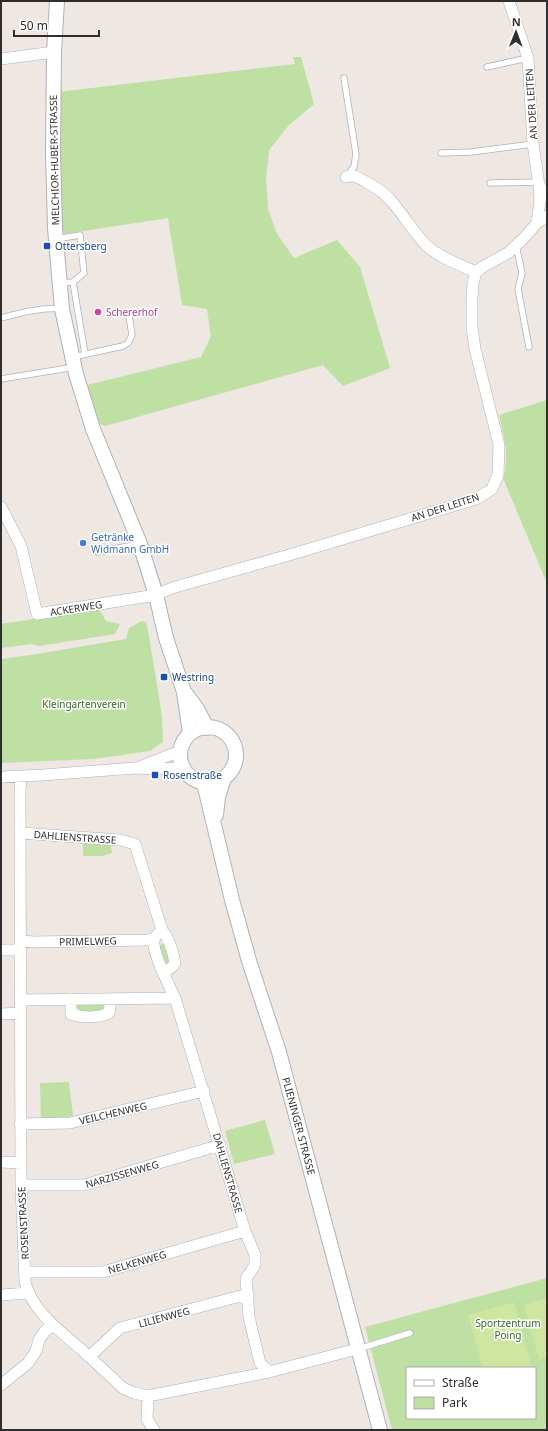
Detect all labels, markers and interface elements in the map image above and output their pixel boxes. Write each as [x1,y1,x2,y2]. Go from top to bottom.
scale bar [14,12,99,38]
north arrow [496,12,536,52]
text: N [512,14,521,29]
text: 50 m [20,17,48,34]
street label: AN DER LEITEN [522,68,540,140]
street label: MELCHIOR-HUBER-STRASSE [46,95,62,225]
place label: Ottersberg [55,239,107,253]
marker: Ottersberg [42,241,52,251]
place label: Schererhof [106,305,158,319]
marker: Schererhof [93,307,103,317]
street label: AN DER LEITEN [409,489,481,525]
place label: Getränke Widmann GmbH [91,530,169,556]
marker: Getränke Widmann GmbH [78,538,88,548]
street label: ACKERWEG [49,597,103,619]
place label: Westring [172,670,214,684]
marker: Westring [159,672,169,682]
park label: Kleingartenverein [42,697,126,711]
place label: Rosenstraße [163,768,222,782]
marker: Rosenstraße [150,770,160,780]
street label: DAHLIENSTRASSE [33,827,117,847]
street label: PRIMELWEG [59,933,117,949]
street label: PLIENINGER STRASSE [279,1076,319,1176]
street label: VEILCHENWEG [78,1098,148,1128]
street label: DAHLIENSTRASSE [210,1131,246,1215]
street label: NARZISSENWEG [84,1157,160,1191]
street label: ROSENSTRASSE [14,1186,32,1260]
street label: NELKENWEG [106,1247,168,1277]
street label: LILIENWEG [137,1303,191,1331]
park label: Sportzentrum Poing [475,1316,541,1342]
legend [406,1367,536,1419]
text: Straße [442,1374,479,1391]
text: Park [442,1394,468,1411]

